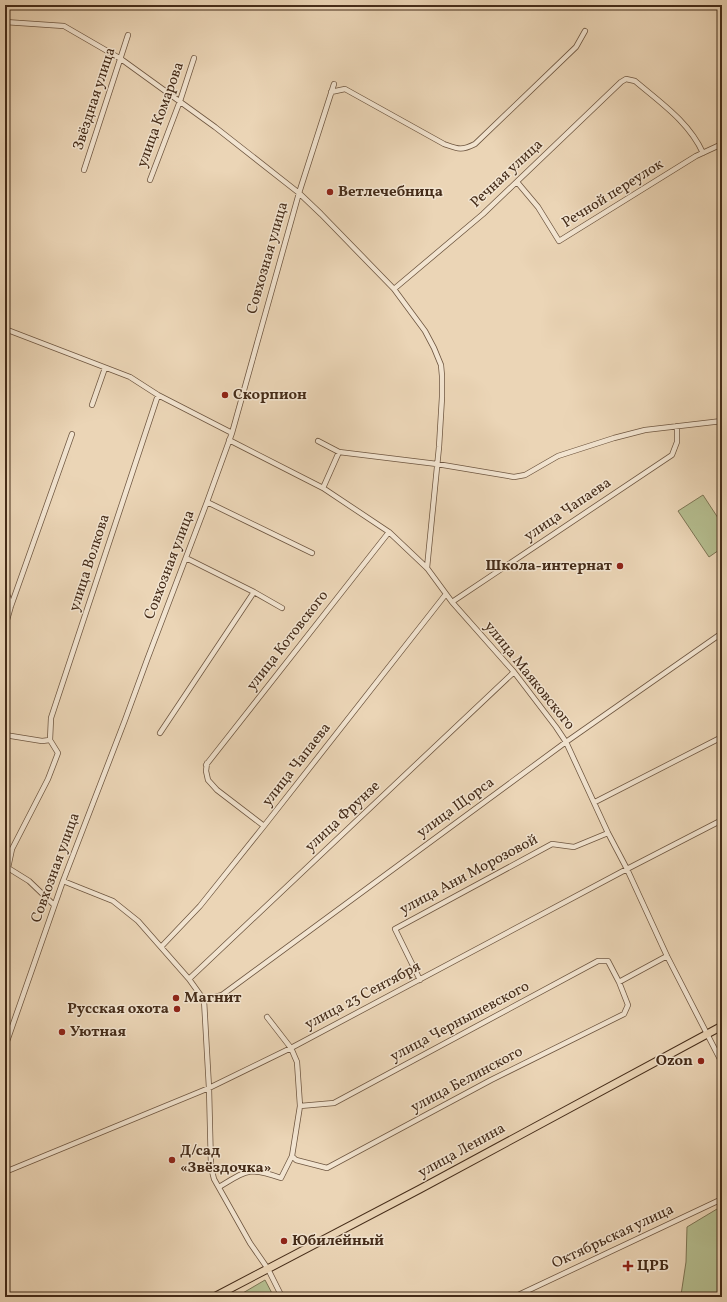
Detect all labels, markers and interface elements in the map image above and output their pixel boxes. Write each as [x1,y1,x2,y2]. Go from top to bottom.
street label: Звёздная улица [68,45,122,153]
street label: улица Комарова [132,59,190,171]
street label: Речная улица [466,135,548,213]
street label: Речной переулок [558,154,668,234]
place label: Ветлечебница [338,182,443,203]
marker: Ветлечебница [325,187,335,197]
street label: Совхозная улица [242,199,294,317]
place label: Скорпион [233,385,307,406]
marker: Скорпион [220,390,230,400]
street label: улица Чапаева [520,473,616,547]
street label: Совхозная улица [139,507,201,623]
street label: улица Волкова [64,512,116,614]
place label: Школа-интернат [485,556,613,577]
marker: Школа-интернат [615,561,625,571]
street label: улица Котовского [242,586,334,696]
street label: улица Маяковского [479,617,579,735]
street label: улица Чапаева [258,719,336,811]
street label: улица Щорса [413,773,499,843]
street label: улица Фрунзе [301,777,385,857]
street label: Совхозная улица [26,810,86,926]
street label: улица Ани Морозовой [396,830,542,920]
street label: улица 23 Сентября [301,956,425,1035]
street label: улица Чернышевского [387,976,533,1068]
place label: Магнит [184,988,242,1009]
marker: Магнит [171,993,181,1003]
place label: Русская охота [67,999,169,1020]
marker: Русская охота [172,1004,182,1014]
place label: Уютная [70,1022,126,1043]
marker: Уютная [57,1027,67,1037]
street label: улица Белинского [407,1042,527,1118]
place label: Ozon [656,1051,693,1072]
marker: Ozon [696,1056,706,1066]
street label: улица Ленина [415,1118,509,1184]
place label: Д/сад «Звёздочка» [180,1141,271,1179]
marker: Д/сад «Звёздочка» [167,1155,177,1165]
street label: Октябрьская улица [549,1200,677,1274]
place label: Юбилейный [292,1231,384,1252]
marker: Юбилейный [279,1236,289,1246]
place label: ЦРБ [637,1256,669,1277]
marker: ЦРБ [622,1260,634,1272]

